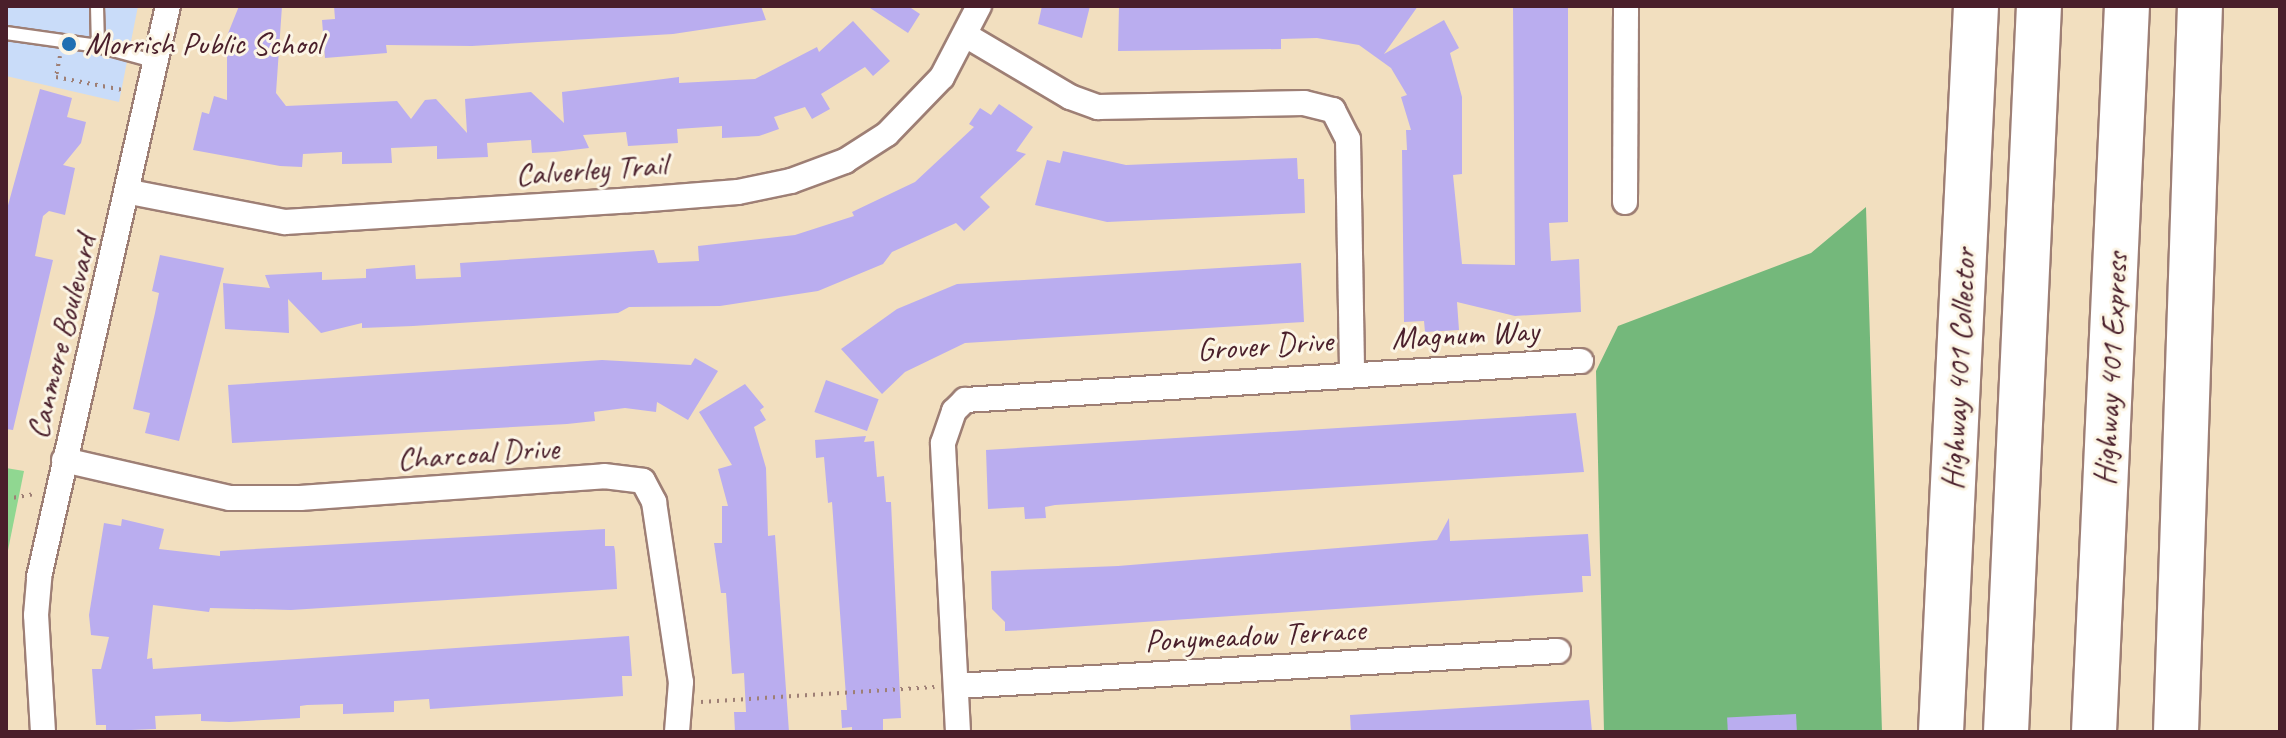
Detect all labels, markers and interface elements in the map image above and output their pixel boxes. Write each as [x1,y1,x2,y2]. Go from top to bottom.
place label: Morrish Public School [85,25,321,63]
marker: Morrish Public School [60,35,78,53]
street label: Calverley Trail [515,146,667,194]
street label: Canmore Boulevard [18,231,106,443]
street label: Highway 401 Collector [1933,247,1985,491]
street label: Highway 401 Express [2086,252,2136,486]
street label: Magnum Way [1390,312,1540,358]
street label: Grover Drive [1196,322,1334,370]
street label: Charcoal Drive [396,429,560,479]
street label: Ponymeadow Terrace [1144,611,1366,661]

